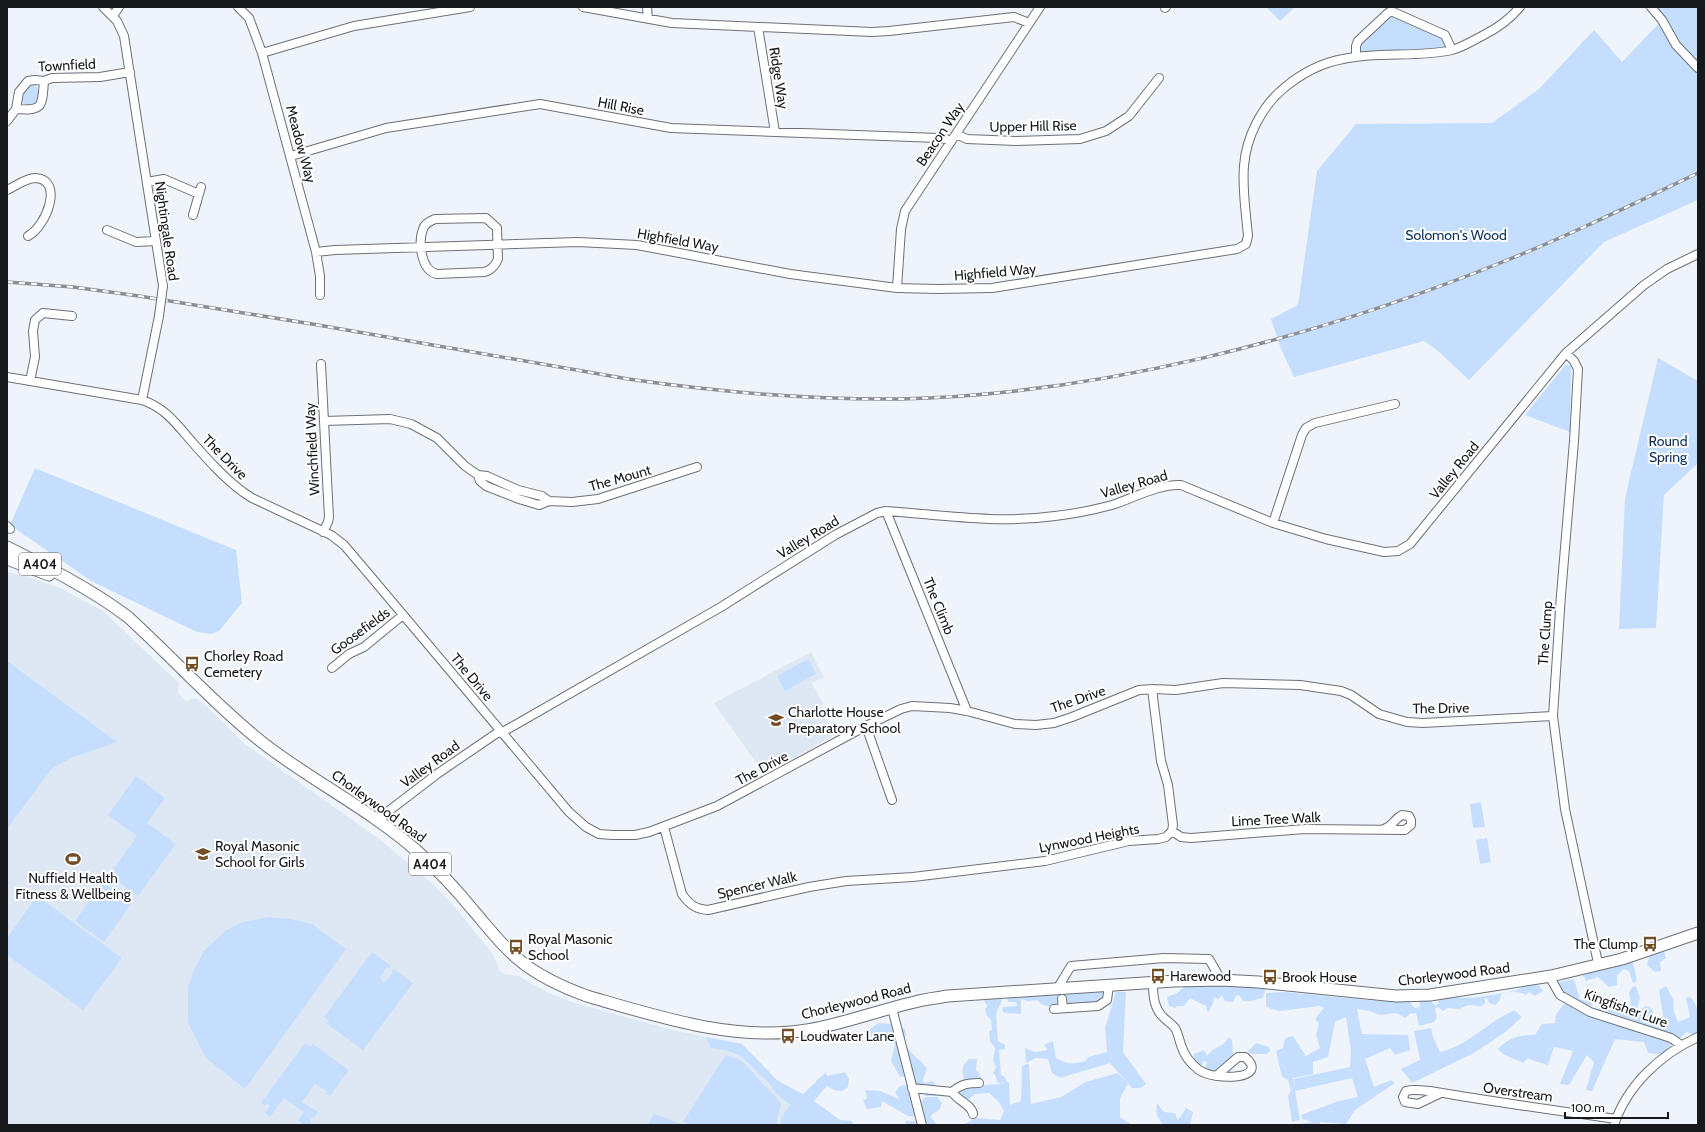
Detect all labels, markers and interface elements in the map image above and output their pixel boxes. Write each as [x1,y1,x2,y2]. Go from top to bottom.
street label: Ridge Way [765,46,793,110]
street label: Townfield [38,55,96,75]
street label: Hill Rise [596,93,646,119]
street label: Beacon Way [912,99,968,169]
street label: Meadow Way [282,103,320,185]
street label: Upper Hill Rise [989,116,1077,136]
street label: Nightingale Road [151,180,183,282]
street label: Highfield Way [636,224,720,256]
park label: Solomon's Wood [1405,226,1507,244]
street label: Highfield Way [953,259,1037,285]
street label: Winchfield Way [301,402,323,496]
street label: The Drive [199,431,251,483]
park label: Round Spring [1649,432,1688,466]
street label: Valley Road [1425,438,1483,502]
street label: The Mount [587,460,653,495]
street label: Valley Road [1098,466,1170,502]
street label: Valley Road [774,512,842,562]
road number: A404 [19,553,61,575]
street label: The Climb [919,575,959,638]
street label: The Clump [1534,600,1556,666]
street label: Goosefields [327,603,393,659]
place label: Chorley Road Cemetery [204,647,283,681]
street label: The Drive [447,650,497,704]
bus stop icon: Chorley Road Cemetery [183,655,201,673]
street label: The Drive [1048,681,1108,717]
street label: The Drive [1413,699,1469,717]
place label: Charlotte House Preparatory School [788,703,901,737]
school or university icon: Charlotte House Preparatory School [767,711,785,729]
street label: Valley Road [397,736,463,792]
street label: The Drive [733,747,791,789]
street label: Chorleywood Road [328,766,430,846]
street label: Lime Tree Walk [1231,808,1322,830]
street label: Lynwood Heights [1037,819,1141,857]
place label: Royal Masonic School for Girls [215,837,305,871]
school or university icon: Royal Masonic School for Girls [194,845,212,863]
sports icon: Nuffield Health Fitness & Wellbeing [64,850,82,868]
road number: A404 [409,853,451,875]
street label: Spencer Walk [716,867,799,903]
place label: Nuffield Health Fitness & Wellbeing [15,869,132,903]
place label: Royal Masonic School [528,930,613,964]
place label: The Clump [1573,935,1638,953]
bus stop icon: The Clump [1641,935,1659,953]
bus stop icon: Royal Masonic School [507,938,525,956]
street label: Chorleywood Road [1397,958,1511,990]
bus stop icon: Harewood [1149,967,1167,985]
place label: Harewood [1170,967,1231,985]
bus stop icon: Brook House [1261,968,1279,986]
place label: Brook House [1282,968,1357,986]
street label: Chorleywood Road [799,979,913,1023]
street label: Kingfisher Lure [1582,985,1670,1031]
bus stop icon: Loudwater Lane [779,1027,797,1045]
place label: Loudwater Lane [800,1027,895,1045]
street label: Overstream [1482,1078,1554,1106]
scale bar [1565,1094,1668,1120]
text: 100 m [1571,1100,1605,1115]

